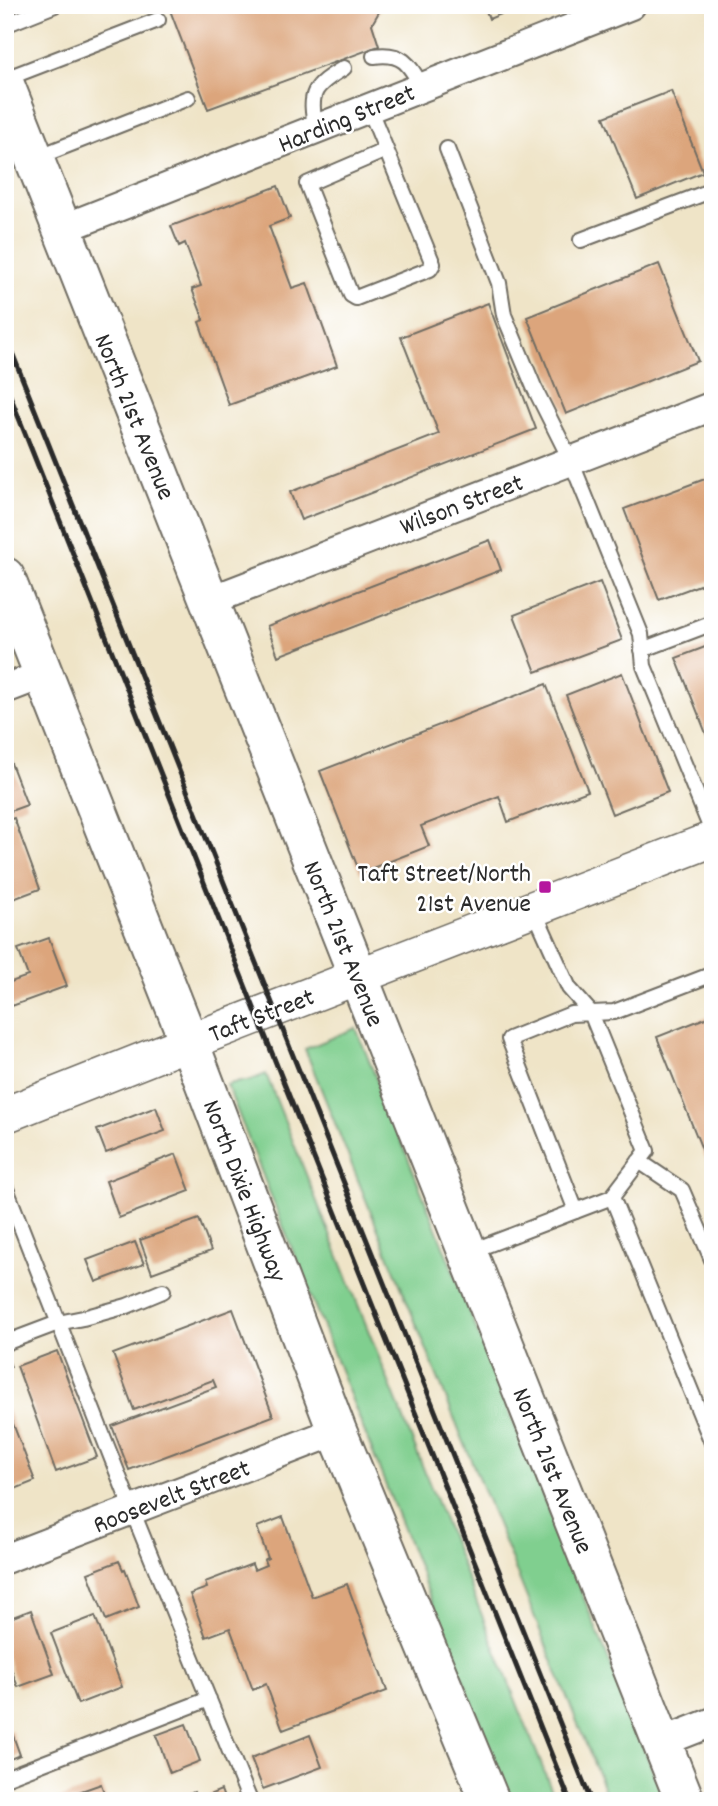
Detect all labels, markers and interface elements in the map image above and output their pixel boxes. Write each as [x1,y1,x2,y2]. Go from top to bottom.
street label: Harding Street [273,76,422,164]
street label: North 21st Avenue [83,329,183,506]
street label: Wilson Street [395,466,530,547]
street label: North 21st Avenue [292,856,392,1033]
place label: Taft Street/North 21st Avenue [358,857,531,924]
marker: Taft Street/North 21st Avenue [537,879,553,895]
street label: Taft Street [204,980,321,1054]
street label: North Dixie Highway [191,1095,295,1288]
street label: North 21st Avenue [501,1383,601,1560]
street label: Roosevelt Street [88,1451,256,1545]

